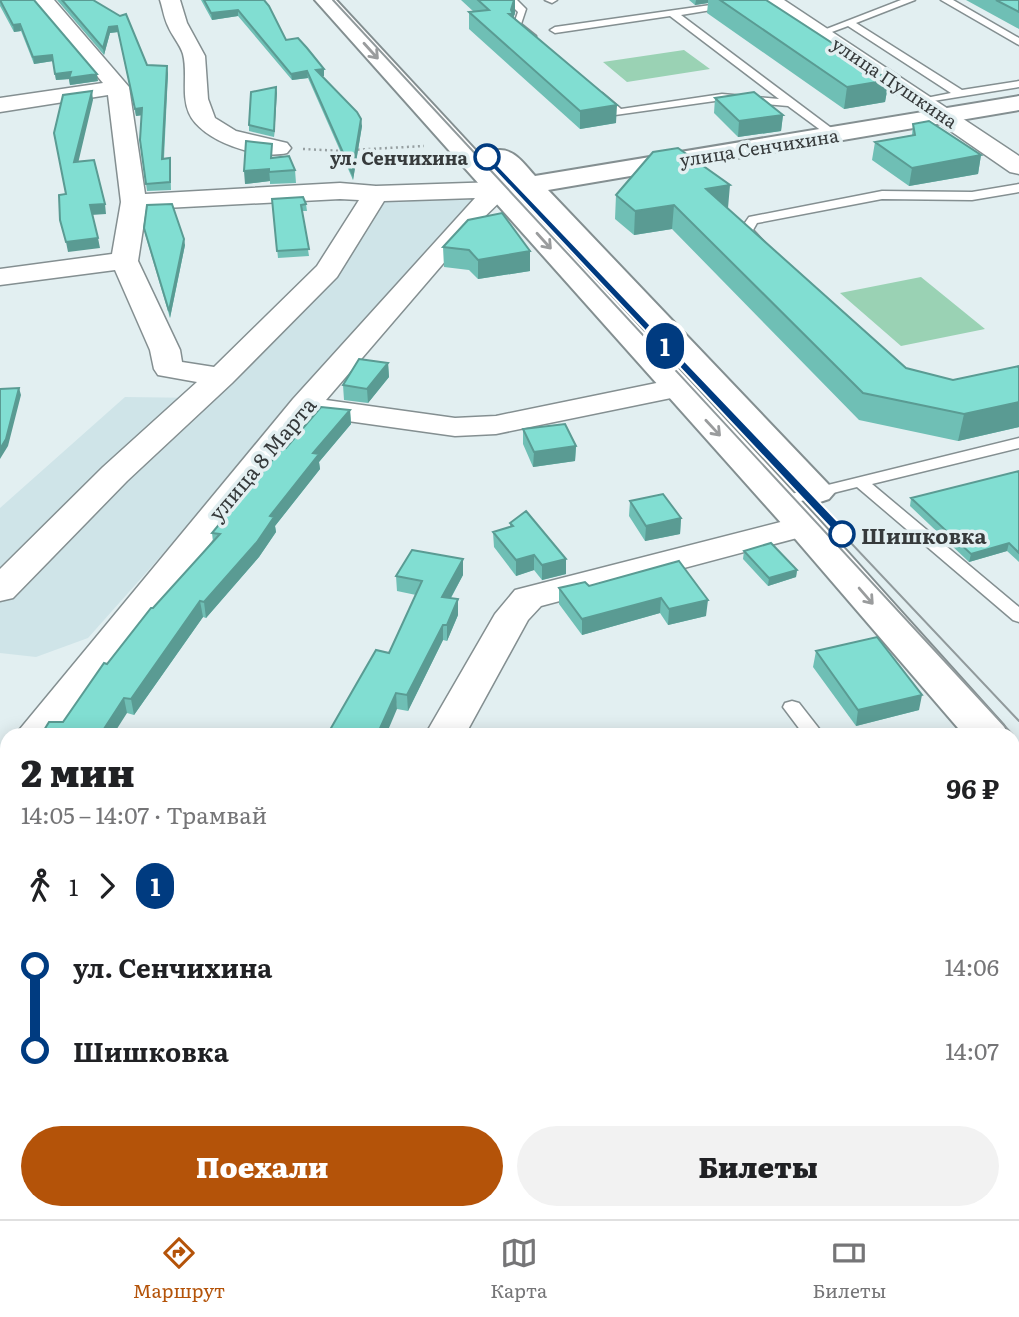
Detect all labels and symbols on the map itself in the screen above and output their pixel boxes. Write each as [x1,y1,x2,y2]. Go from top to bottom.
street label: улица Пушкина [827,30,964,134]
one-way arrow [363,41,379,59]
street label: улица Сенчихина [678,121,841,173]
place label: ул. Сенчихина [330,144,469,171]
marker: ул. Сенчихина [474,144,500,170]
one-way arrow [535,232,552,249]
line badge: 1 [642,323,688,369]
street label: улица 8 Марта [200,389,323,527]
one-way arrow [704,419,721,436]
place label: Шишковка [861,519,988,550]
marker: Шишковка [829,521,855,547]
one-way arrow [858,587,874,605]

